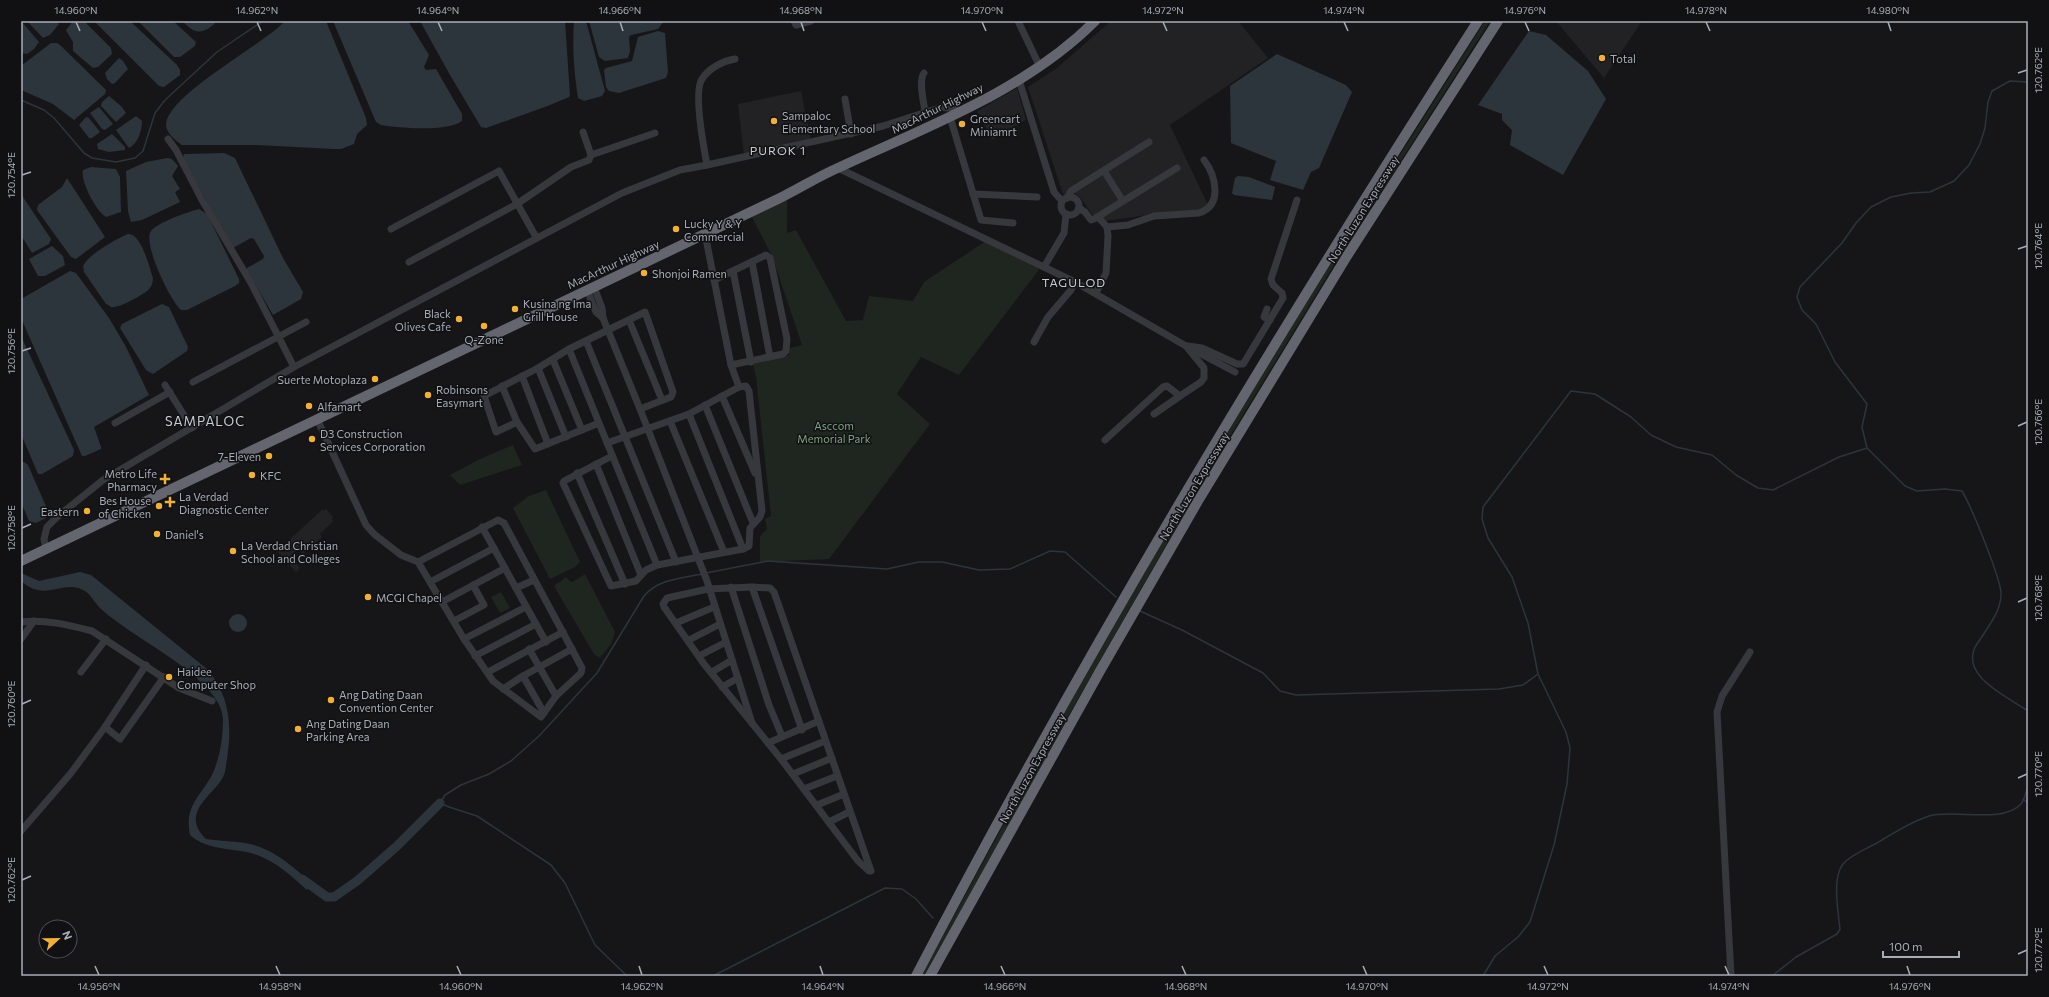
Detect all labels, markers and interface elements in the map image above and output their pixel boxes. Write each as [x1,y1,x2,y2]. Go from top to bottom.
text: 14.960°N [54,4,98,16]
text: 14.962°N [236,4,278,16]
text: 14.964°N [417,4,459,16]
text: 14.966°N [599,4,641,16]
text: 14.968°N [780,4,822,16]
text: 14.970°N [961,4,1003,16]
text: 14.972°N [1142,4,1184,16]
text: 14.974°N [1323,4,1365,16]
text: 14.976°N [1504,4,1546,16]
text: 14.978°N [1685,4,1727,16]
text: 14.980°N [1866,4,1910,16]
text: 120.762°E [2032,47,2044,93]
place label: Total [1610,52,1636,65]
marker: Total [1597,53,1607,63]
street label: MacArthur Highway [889,80,985,136]
place label: Sampaloc Elementary School [782,109,875,135]
place label: Greencart Miniamrt [970,112,1021,138]
marker: Sampaloc Elementary School [769,116,779,126]
marker: Greencart Miniamrt [957,119,967,129]
district label: PUROK 1 [750,143,806,157]
text: 120.754°E [5,152,17,198]
street label: North Luzon Expressway [1325,153,1401,265]
place label: Lucky Y & Y Commercial [684,217,744,243]
text: 120.764°E [2032,223,2044,269]
marker: Lucky Y & Y Commercial [671,224,681,234]
street label: MacArthur Highway [565,237,661,291]
place label: Shonjoi Ramen [652,267,727,280]
marker: Shonjoi Ramen [639,268,649,278]
district label: TAGULOD [1042,275,1106,289]
place label: Kusina ng Ima Grill House [523,297,591,323]
marker: Kusina ng Ima Grill House [510,304,520,314]
place label: Black Olives Cafe [395,307,451,333]
marker: Black Olives Cafe [454,314,464,324]
marker: Q-Zone [479,321,489,331]
text: 120.756°E [5,328,17,374]
place label: Q-Zone [464,333,504,346]
place label: Suerte Motoplaza [278,373,367,386]
marker: Suerte Motoplaza [370,374,380,384]
place label: Robinsons Easymart [436,383,488,409]
marker: Robinsons Easymart [423,390,433,400]
text: 120.766°E [2032,399,2044,445]
place label: Alfamart [317,400,362,413]
marker: Alfamart [304,401,314,411]
district label: SAMPALOC [165,413,245,429]
park label: Asccom Memorial Park [797,419,871,445]
place label: D3 Construction Services Corporation [320,427,425,453]
street label: North Luzon Expressway [1157,429,1232,542]
marker: D3 Construction Services Corporation [307,434,317,444]
place label: 7-Eleven [218,450,261,463]
marker: 7-Eleven [264,451,274,461]
place label: Metro Life Pharmacy [104,467,157,493]
place label: KFC [260,469,281,482]
marker: KFC [247,470,257,480]
marker: Metro Life Pharmacy [160,474,170,484]
place label: La Verdad Diagnostic Center [179,490,269,516]
place label: Bes House of Chicken [98,494,151,520]
marker: La Verdad Diagnostic Center [164,496,176,508]
marker: Bes House of Chicken [154,501,164,511]
text: 120.758°E [5,505,17,551]
place label: Eastern [41,505,79,518]
marker: Eastern [82,506,92,516]
place label: Daniel's [165,528,204,541]
marker: Daniel's [152,529,162,539]
place label: La Verdad Christian School and Colleges [241,539,340,565]
marker: La Verdad Christian School and Colleges [228,546,238,556]
text: 120.768°E [2032,575,2044,621]
place label: MCGI Chapel [376,591,442,604]
marker: MCGI Chapel [363,592,373,602]
place label: Haidee Computer Shop [177,665,256,691]
marker: Haidee Computer Shop [164,672,174,682]
text: 120.760°E [5,680,17,727]
place label: Ang Dating Daan Convention Center [339,688,434,714]
marker: Ang Dating Daan Convention Center [326,695,336,705]
street label: North Luzon Expressway [996,710,1068,825]
place label: Ang Dating Daan Parking Area [306,717,389,743]
marker: Ang Dating Daan Parking Area [293,724,303,734]
text: 120.770°E [2032,751,2044,797]
text: 120.762°E [5,857,17,903]
north arrow [38,919,78,959]
text: 120.772°E [2032,927,2044,973]
text: N [60,929,75,941]
scale bar [1883,933,1959,959]
text: 100 m [1889,939,1923,953]
text: 14.956°N [78,980,120,992]
text: 14.958°N [259,980,301,992]
text: 14.960°N [439,980,483,992]
text: 14.962°N [621,980,663,992]
text: 14.964°N [802,980,844,992]
text: 14.966°N [984,980,1026,992]
text: 14.968°N [1165,980,1207,992]
text: 14.970°N [1346,980,1388,992]
text: 14.972°N [1527,980,1569,992]
text: 14.974°N [1708,980,1750,992]
text: 14.976°N [1889,980,1931,992]

